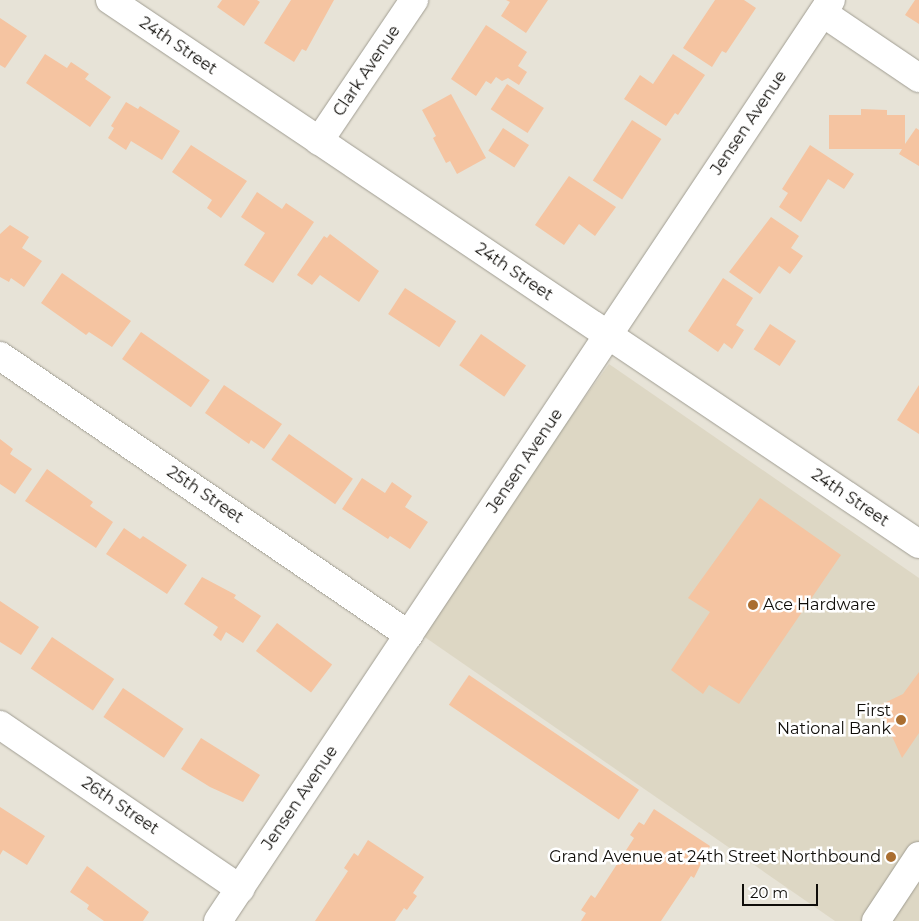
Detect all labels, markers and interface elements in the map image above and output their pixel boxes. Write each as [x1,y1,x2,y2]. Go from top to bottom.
street label: 24th Street [136,13,220,79]
street label: Clark Avenue [330,22,404,120]
street label: Jensen Avenue [707,67,791,179]
street label: 24th Street [472,239,556,305]
street label: Jensen Avenue [483,405,567,517]
street label: 25th Street [163,462,247,528]
street label: 24th Street [808,465,892,531]
place label: Ace Hardware [763,595,876,615]
marker: Ace Hardware [747,599,759,611]
place label: First National Bank [777,701,891,739]
marker: First National Bank [895,714,907,726]
street label: Jensen Avenue [258,742,342,854]
street label: 26th Street [78,773,162,839]
place label: Grand Avenue at 24th Street Northbound [549,847,881,867]
marker: Grand Avenue at 24th Street Northbound [885,851,897,863]
scale bar [744,874,820,906]
text: 20 m [750,883,788,902]

